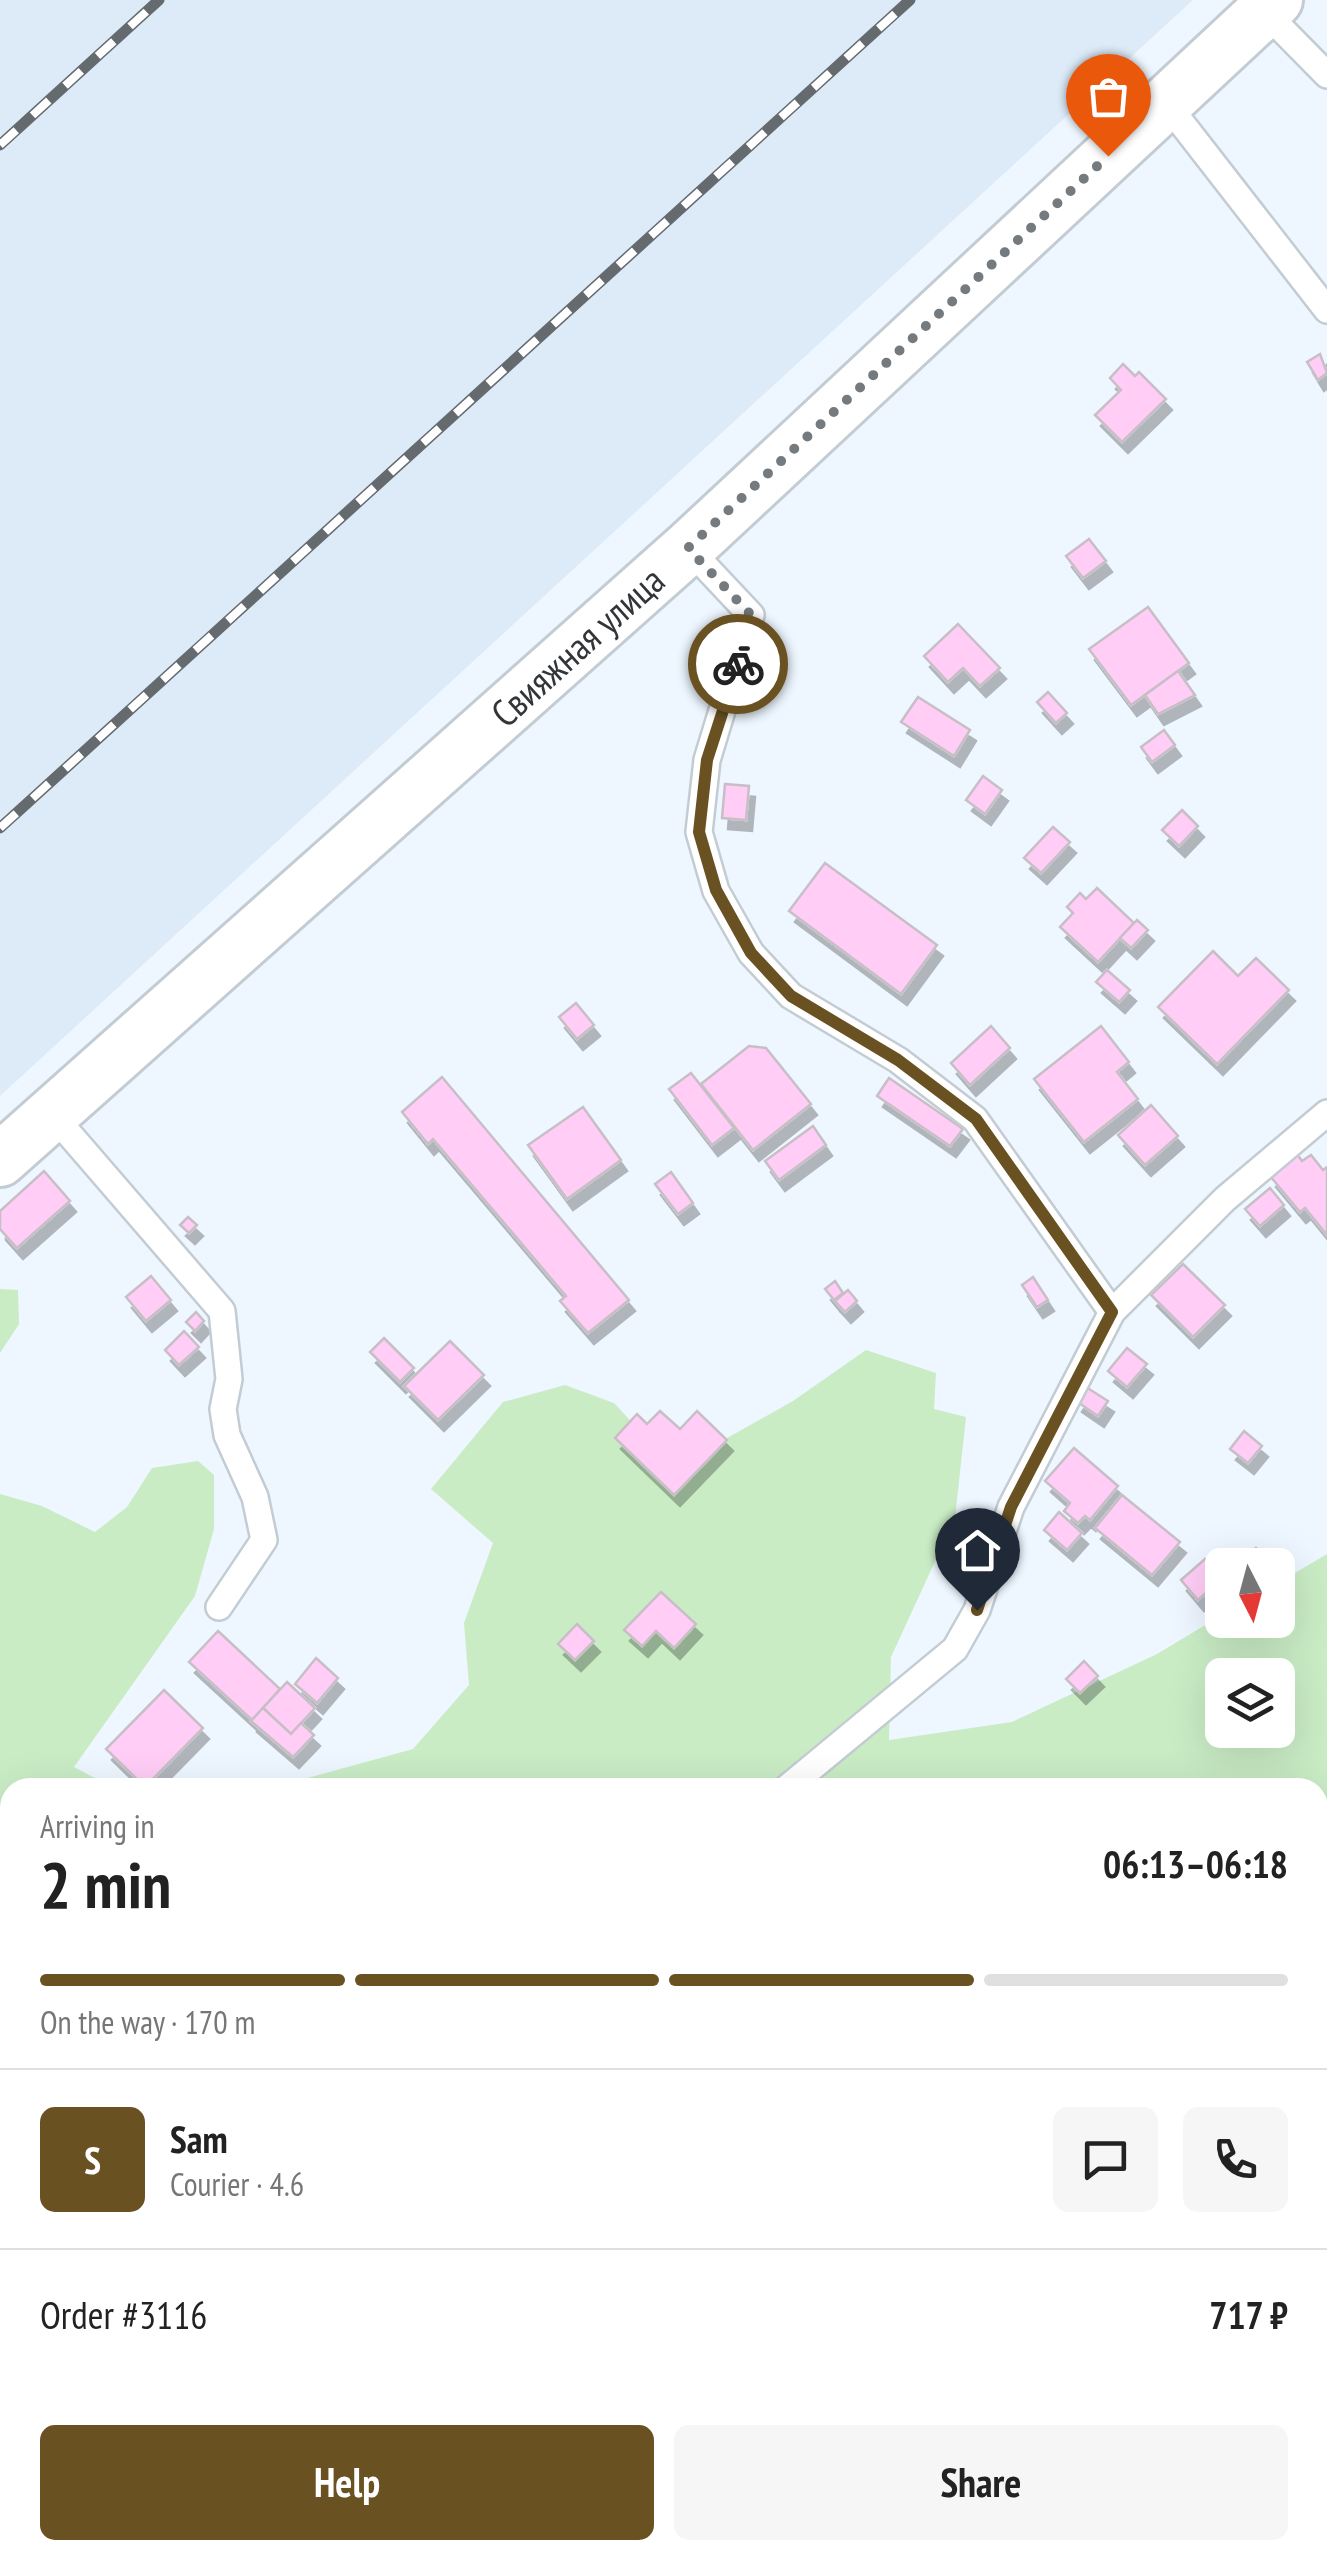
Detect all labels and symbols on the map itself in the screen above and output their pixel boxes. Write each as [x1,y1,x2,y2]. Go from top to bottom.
pin [1066,54,1151,157]
street label: Свияжная улица [480,555,674,737]
courier [688,614,788,714]
pin [935,1508,1020,1611]
north arrow [1205,1548,1295,1638]

